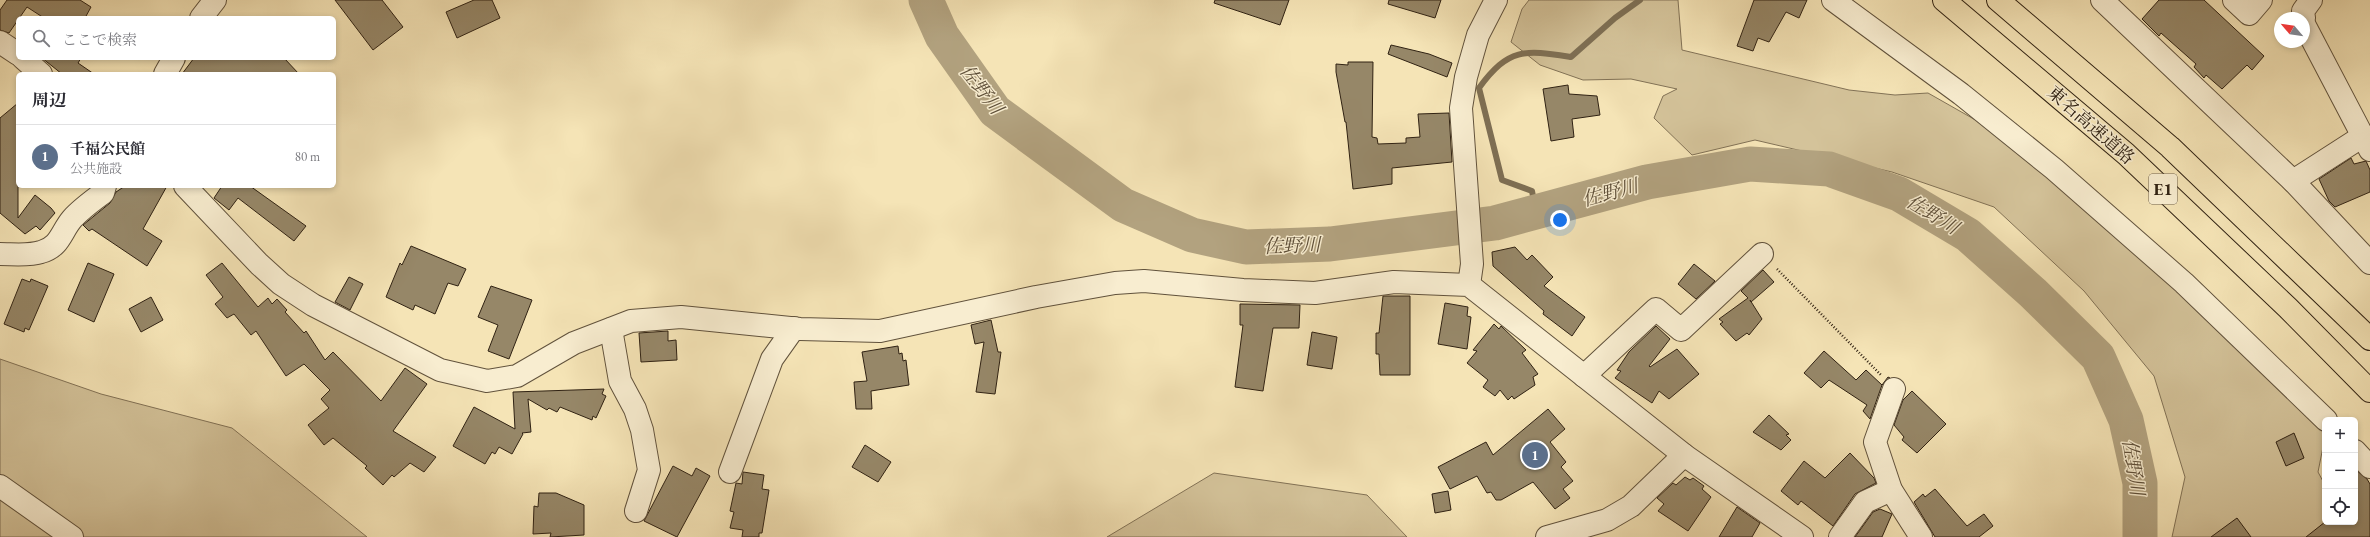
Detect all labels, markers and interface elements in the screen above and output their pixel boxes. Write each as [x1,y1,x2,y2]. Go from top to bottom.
north arrow [2274,12,2310,48]
search box [16,16,336,60]
icon: search [30,27,52,49]
text: ここで検索 [62,30,137,49]
water label: 佐野川 [954,59,1010,121]
street label: 東名高速道路 [2043,81,2140,169]
text: 周辺 [32,89,66,111]
text: 千福公民館 [70,139,145,158]
text: 1 [42,148,48,165]
text: 80 m [295,148,320,165]
text: 公共施設 [70,160,122,177]
water label: 佐野川 [1579,173,1643,212]
road number: E1 [2149,174,2177,204]
water label: 佐野川 [1902,189,1965,241]
your location [1550,210,1570,230]
water label: 佐野川 [1263,232,1323,259]
map controls [2322,417,2358,525]
button: + [2322,417,2358,453]
water label: 佐野川 [2117,437,2151,499]
pin: 1 [1522,440,1548,470]
button: − [2322,453,2358,489]
button: locate [2322,489,2358,525]

